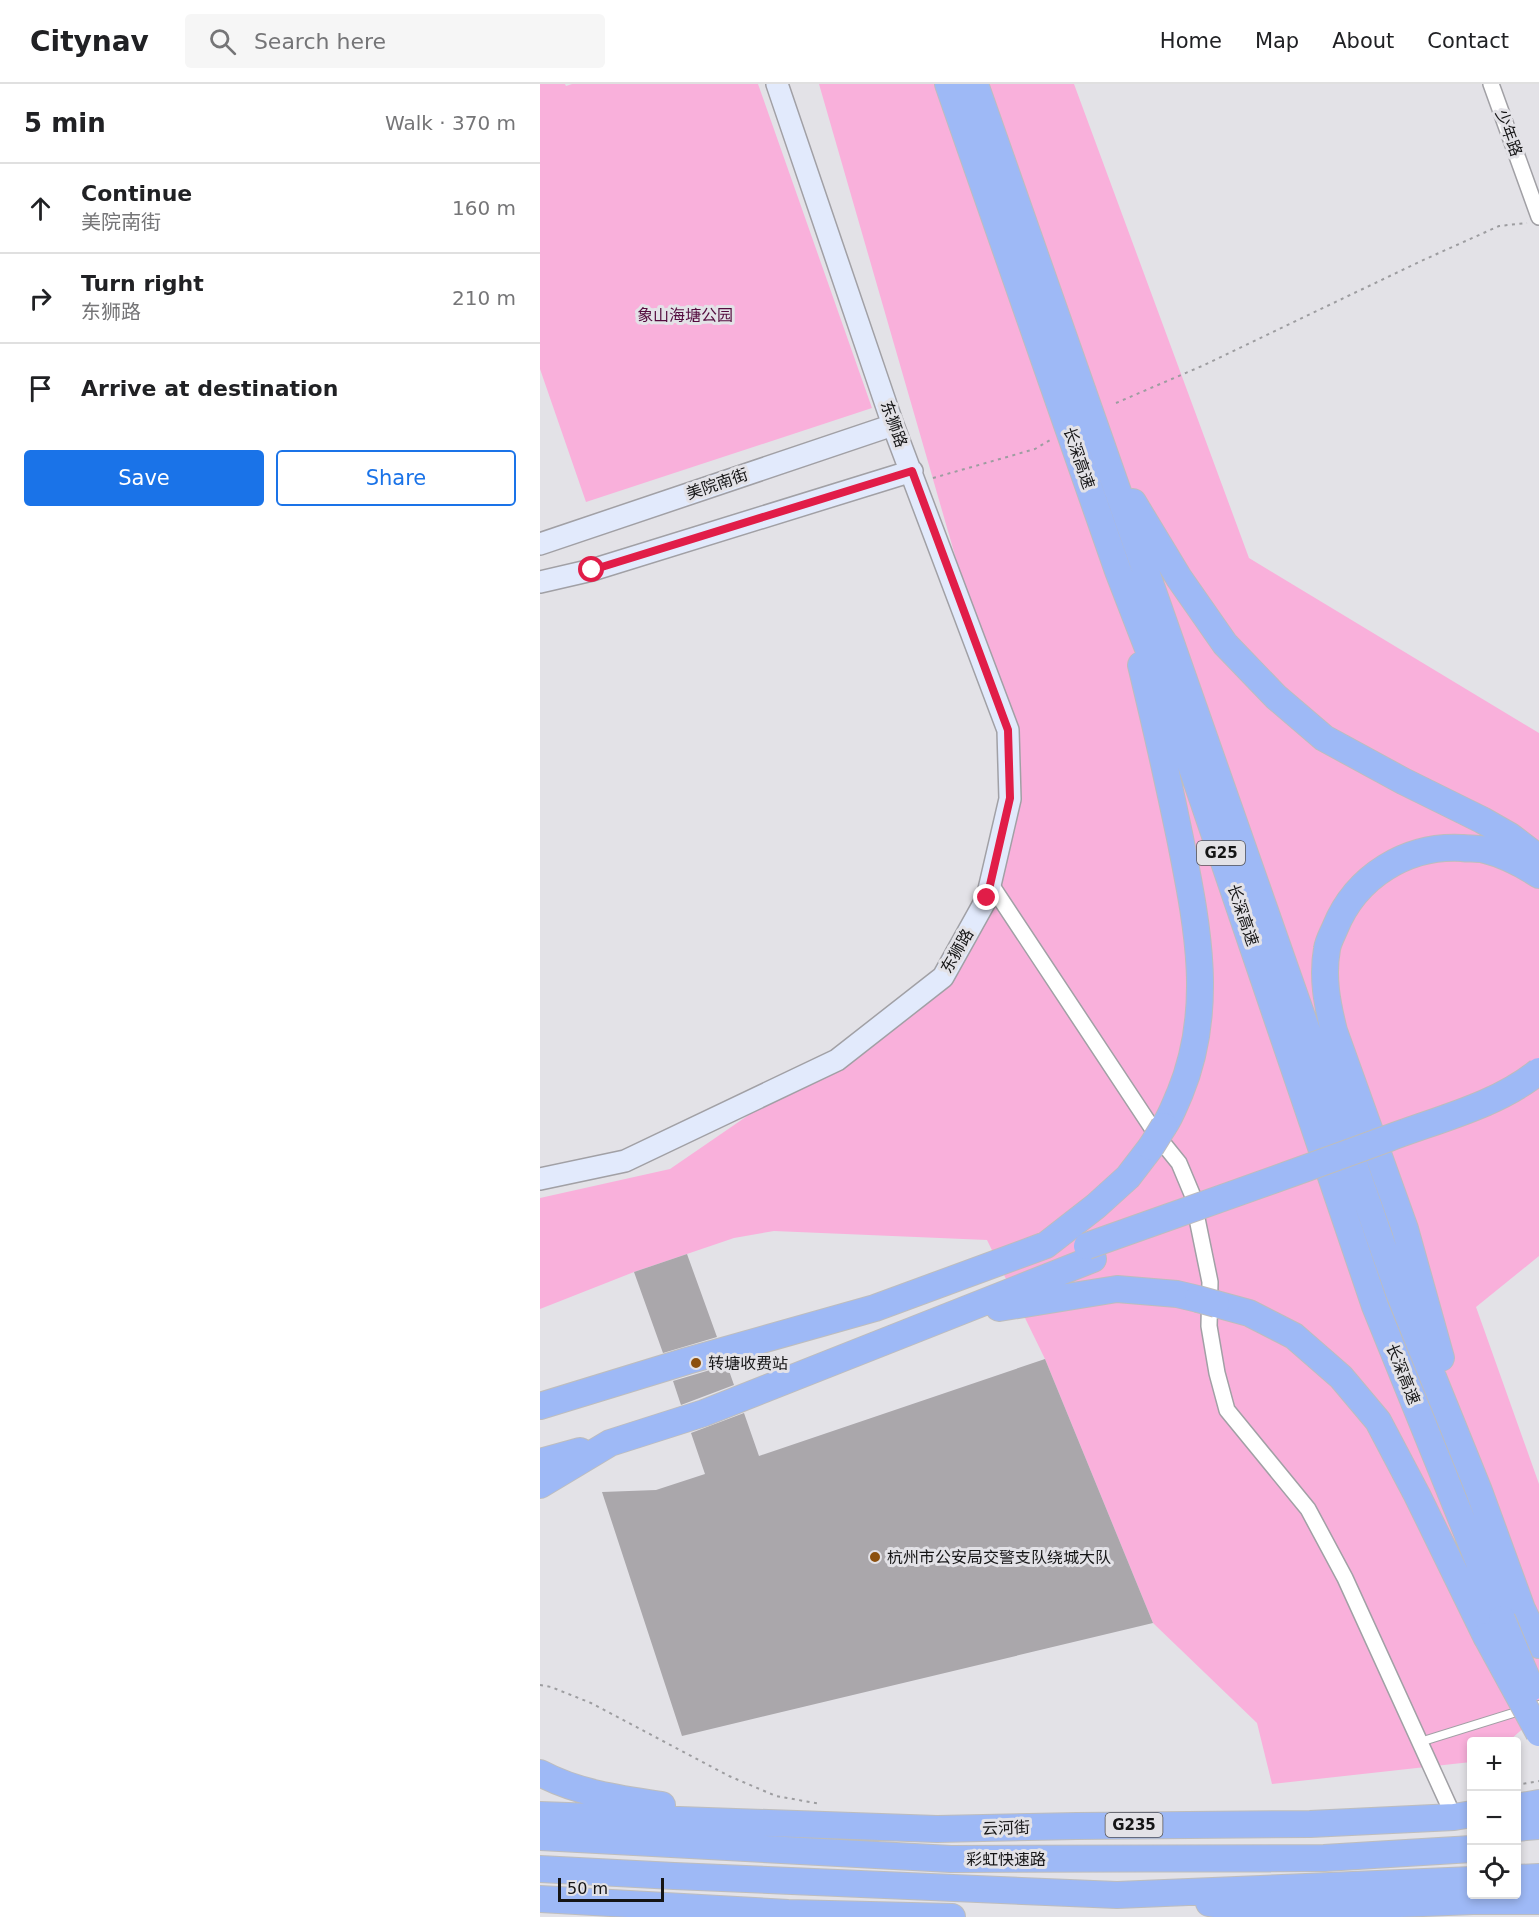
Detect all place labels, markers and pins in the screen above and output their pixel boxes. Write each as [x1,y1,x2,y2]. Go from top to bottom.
place label: 转塘收费站 [708,1354,788,1373]
marker: 转塘收费站 [689,1356,703,1370]
place label: 杭州市公安局交警支队绕城大队 [887,1548,1111,1567]
marker: 杭州市公安局交警支队绕城大队 [868,1550,882,1564]

